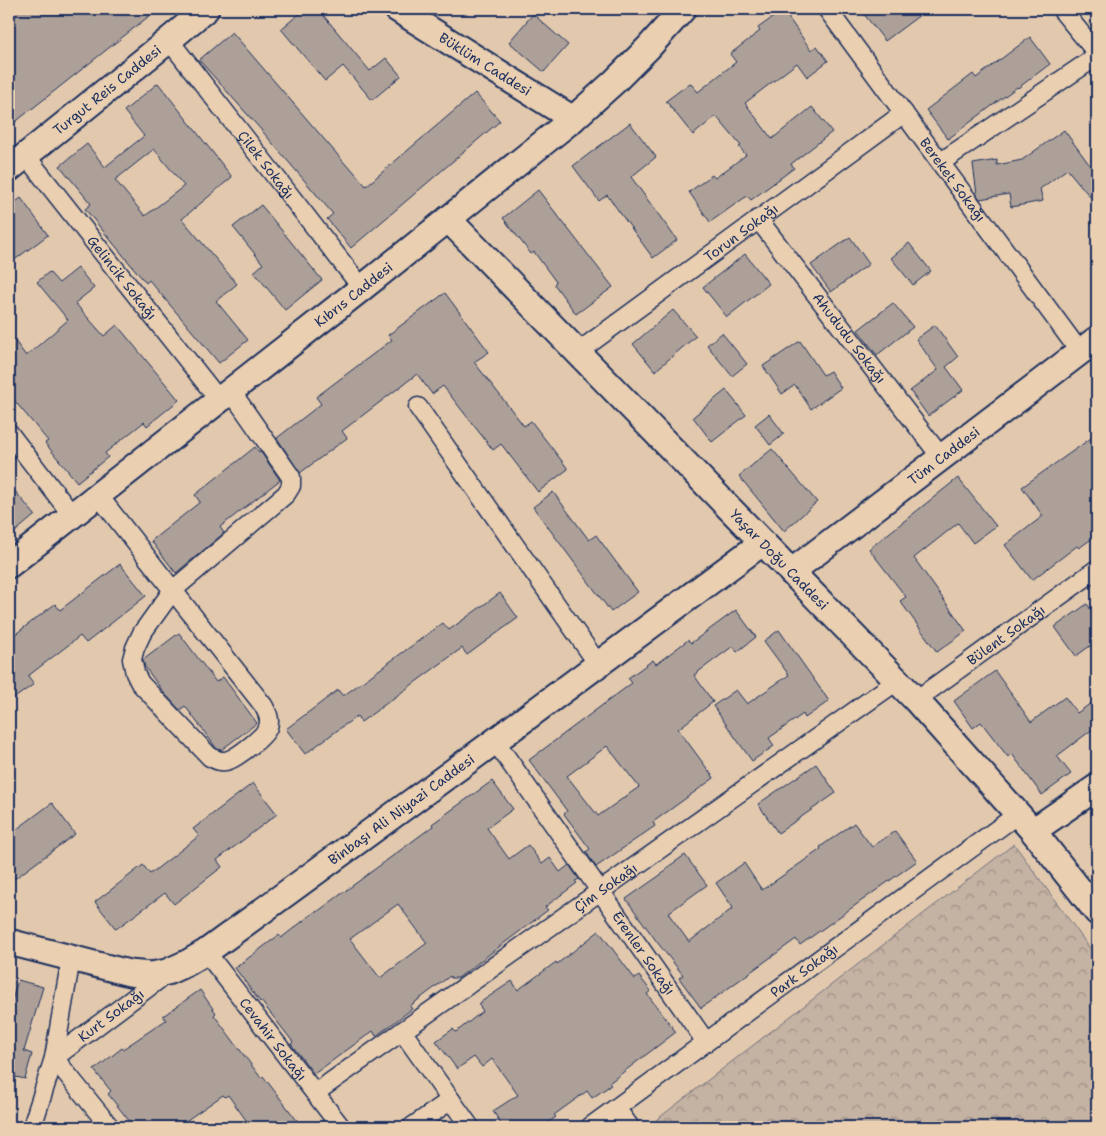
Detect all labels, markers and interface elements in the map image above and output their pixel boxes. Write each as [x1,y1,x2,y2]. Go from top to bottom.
street label: Büklüm Caddesi [436,28,535,100]
street label: Turgut Reis Caddesi [49,41,165,139]
street label: Çilek Sokağı [234,127,298,202]
street label: Bereket Sokağı [916,134,990,225]
street label: Torun Sokağı [700,199,782,266]
street label: Gelincik Sokağı [83,232,161,323]
street label: Kıbrıs Caddesi [311,258,396,331]
street label: Ahududu Sokağı [809,289,890,387]
street label: Tüm Caddesi [904,422,983,489]
street label: Yaşar Doğu Caddesi [726,505,832,614]
street label: Bülent Sokağı [963,601,1049,669]
street label: Binbaşı Ali Niyazi Caddesi [325,750,478,869]
street label: Çim Sokağı [570,859,641,916]
street label: Erenler Sokağı [608,908,679,998]
street label: Park Sokağı [767,940,841,1001]
street label: Kurt Sokağı [74,985,147,1046]
street label: Cevahir Sokağı [235,994,311,1084]

